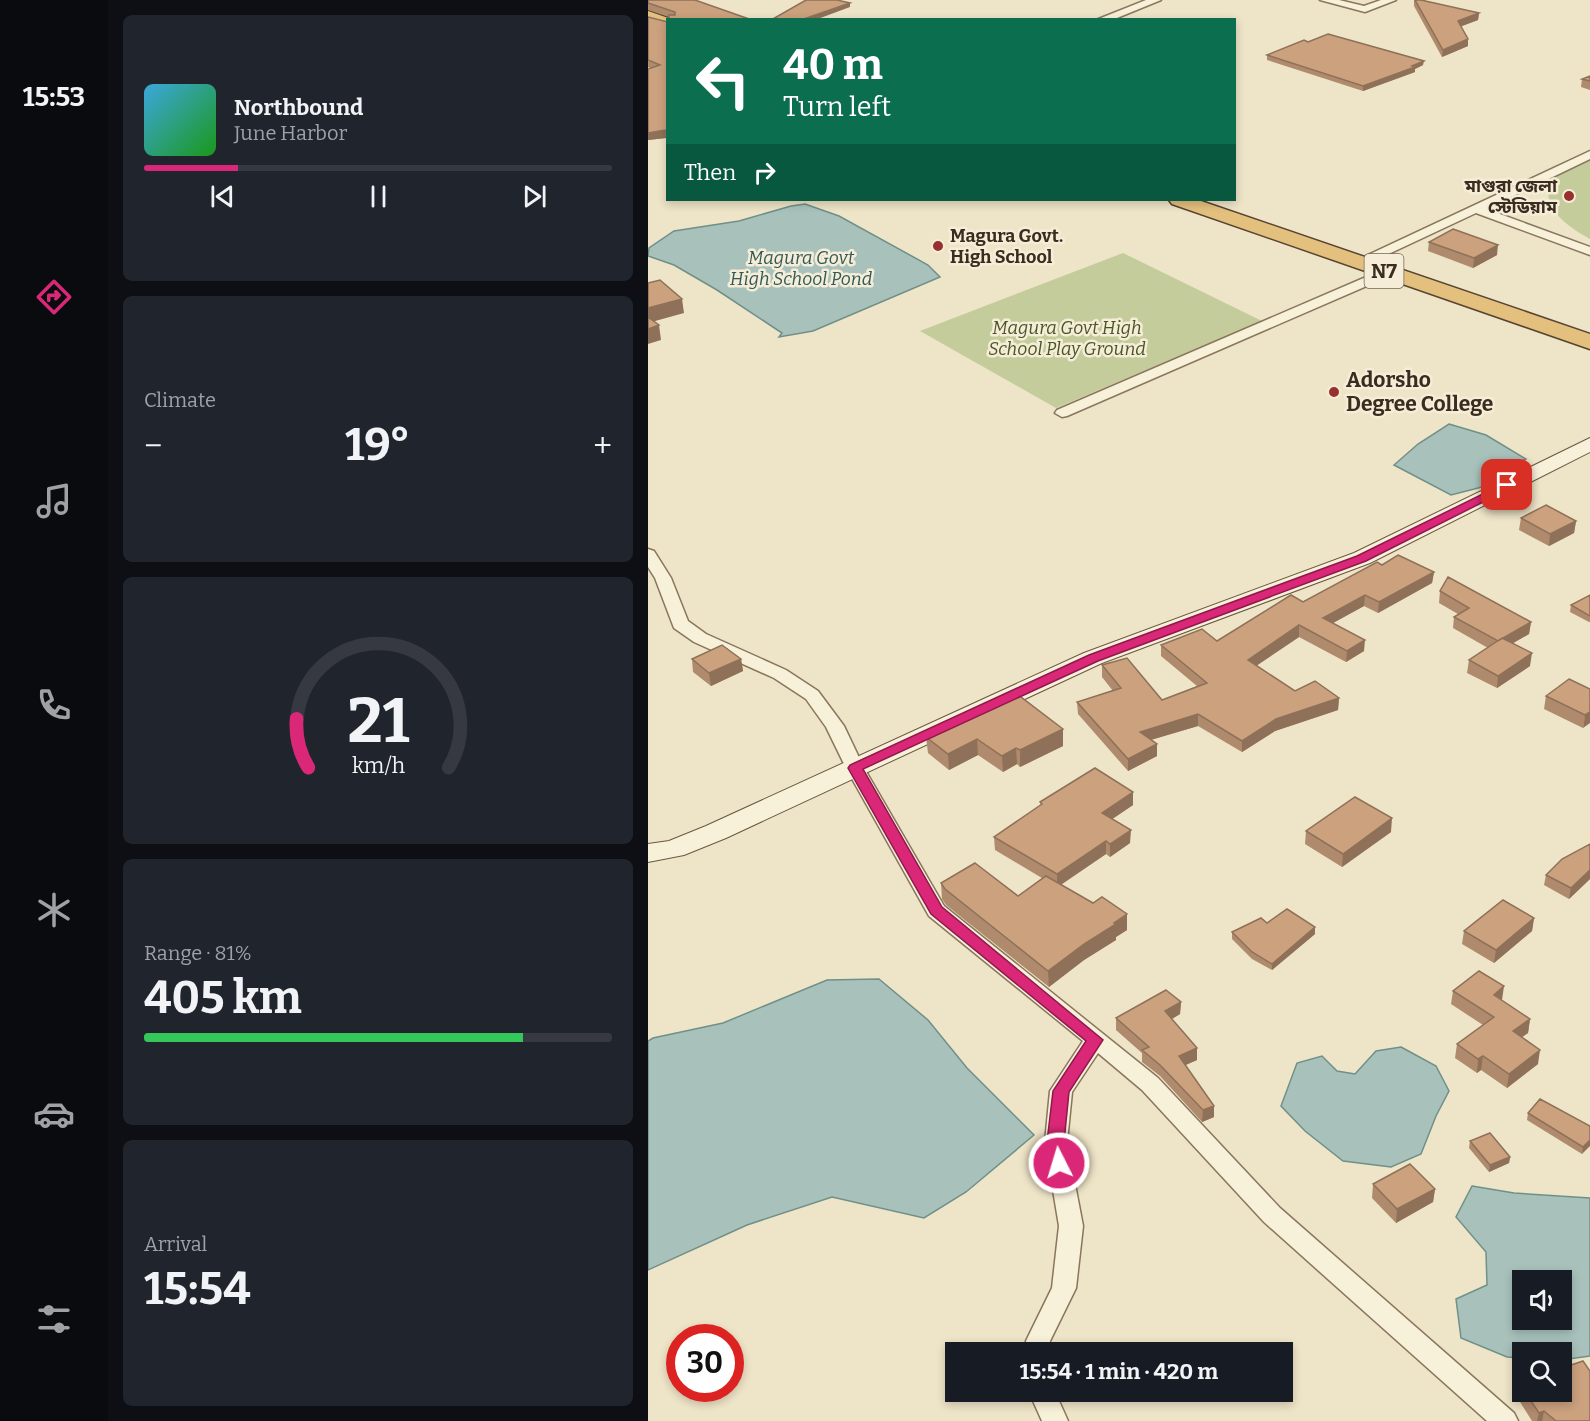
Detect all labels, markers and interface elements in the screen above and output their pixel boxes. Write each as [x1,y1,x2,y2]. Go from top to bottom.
text: 40 m [783,40,883,90]
icon: left [684,42,762,120]
text: 15:53 [23,81,85,113]
text: Turn left [783,91,891,123]
text: Northbound [234,94,363,121]
text: June Harbor [234,121,347,145]
icon: right [748,156,781,189]
text: Then [684,159,736,186]
place label: মাগুরা জেলা স্টেডিয়াম [1464,175,1558,218]
icon: previous [206,180,239,213]
icon: pause [362,180,395,213]
icon: next [518,180,551,213]
marker: মাগুরা জেলা স্টেডিয়াম [1562,189,1576,203]
place label: Magura Govt. High School [950,225,1063,268]
marker: Magura Govt. High School [931,239,945,253]
water label: Magura Govt High School Pond [730,247,873,290]
road number: N7 [1364,254,1404,288]
icon: directions [33,276,75,318]
park label: Magura Govt High School Play Ground [988,317,1146,360]
place label: Adorsho Degree College [1346,367,1493,417]
marker: Adorsho Degree College [1327,385,1341,399]
text: Climate [144,388,216,412]
text: 19° [345,418,410,472]
text: − [144,426,162,466]
text: + [593,426,612,466]
pin [1481,459,1532,510]
icon: arrive [1490,468,1523,501]
icon: music [33,480,75,522]
icon: phone [33,684,75,726]
text: 21 [347,684,409,759]
text: km/h [351,753,405,779]
icon: climate [33,889,75,931]
text: Range · 81% [144,941,252,965]
text: 405 km [144,971,302,1025]
icon: car [33,1093,75,1135]
position arrow [1027,1131,1091,1195]
text: Arrival [144,1232,207,1256]
text: 15:54 [144,1262,251,1316]
map controls [1512,1270,1572,1402]
button: sound [1512,1270,1572,1330]
icon: filters [33,1298,75,1340]
speed limit sign: 30 [666,1324,744,1402]
button: search [1512,1342,1572,1402]
text: 15:54 · 1 min · 420 m [1020,1358,1218,1385]

